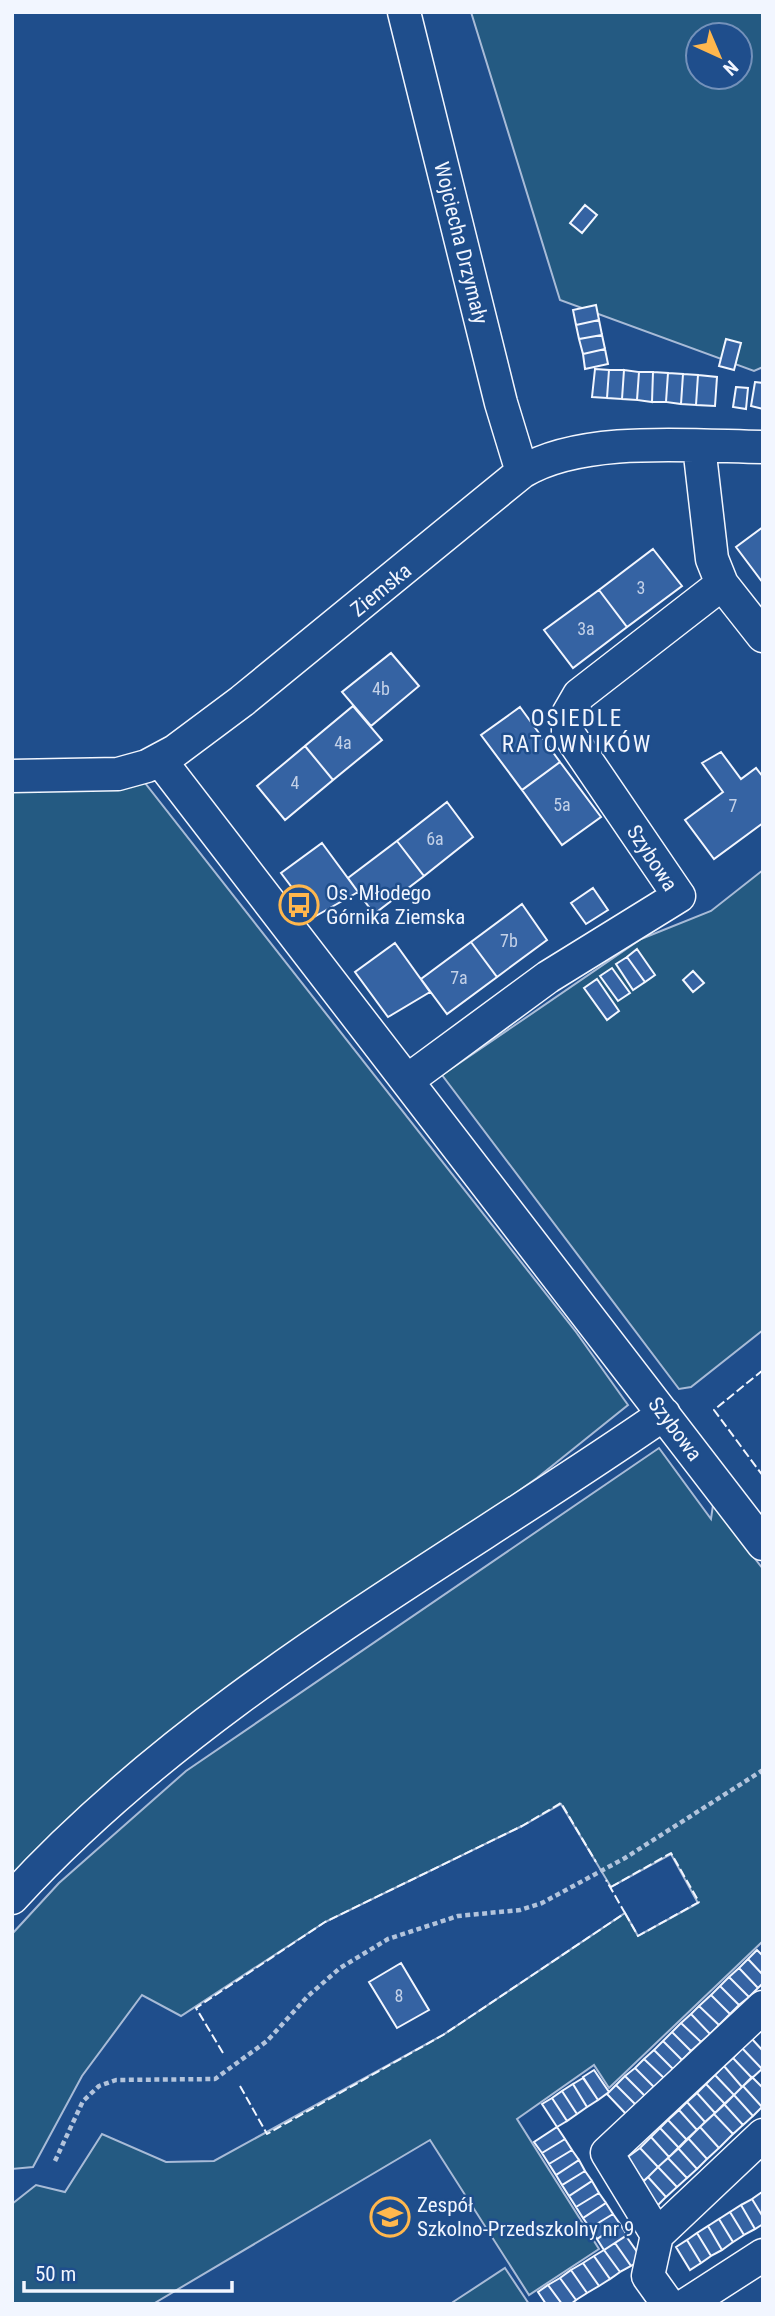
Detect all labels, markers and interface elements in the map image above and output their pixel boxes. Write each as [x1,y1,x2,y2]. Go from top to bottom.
north arrow [684,21,754,91]
text: N [718,56,743,80]
street label: Wojciecha Drzymały [429,159,493,327]
street label: Ziemska [346,558,416,622]
house number: 3 [637,577,645,598]
house number: 3a [577,618,595,639]
house number: 4b [372,678,390,699]
district label: OSIEDLE RATOWNIKÓW [502,705,652,758]
house number: 4a [334,732,352,753]
house number: 4 [291,772,300,793]
house number: 5a [553,794,571,815]
house number: 7 [729,795,738,816]
street label: Szybowa [622,821,682,895]
house number: 6a [426,828,444,849]
place label: Os. Młodego Górnika Ziemska [326,881,465,929]
bus stop icon: Os. Młodego Górnika Ziemska [278,884,320,926]
house number: 7b [500,930,518,951]
house number: 7a [450,967,468,988]
street label: Szybowa [643,1392,707,1466]
house number: 8 [395,1985,403,2006]
place label: Zespół Szkolno-Przedszkolny nr 9 [417,2193,634,2241]
school or university icon: Zespół Szkolno-Przedszkolny nr 9 [369,2196,411,2238]
scale bar [24,2250,233,2294]
text: 50 m [35,2262,76,2286]

